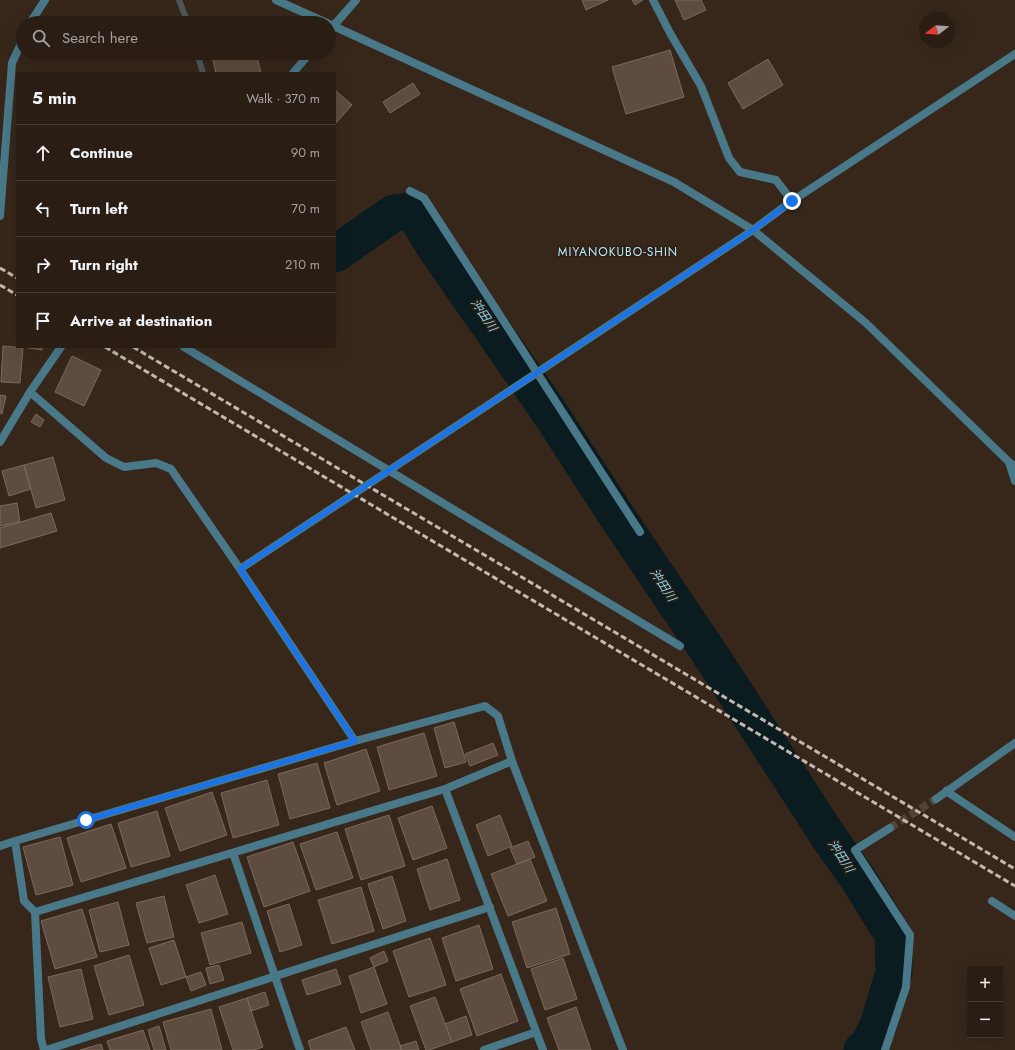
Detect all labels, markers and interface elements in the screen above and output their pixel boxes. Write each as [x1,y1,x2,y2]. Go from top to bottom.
north arrow [919,12,955,48]
search box [16,16,336,60]
icon: search [30,27,52,49]
text: Search here [62,27,138,49]
text: 5 min [32,86,76,110]
text: Walk · 370 m [246,89,320,108]
icon: ahead [32,142,54,164]
text: Continue [70,142,133,164]
text: 90 m [291,143,320,162]
route end [783,192,801,210]
icon: left [32,198,54,220]
text: Turn left [70,198,128,220]
text: 70 m [291,199,320,218]
district label: MIYANOKUBO-SHIN [558,243,678,261]
icon: right [32,254,54,276]
text: Turn right [70,254,138,276]
text: 210 m [285,255,320,274]
water label: 沖田川 [466,295,503,337]
icon: arrive [32,310,54,332]
text: Arrive at destination [70,310,212,332]
water label: 沖田川 [646,565,681,607]
route start [77,811,95,829]
water label: 沖田川 [824,836,859,878]
map controls [967,966,1003,1038]
button: + [967,966,1003,1002]
button: − [967,1002,1003,1038]

